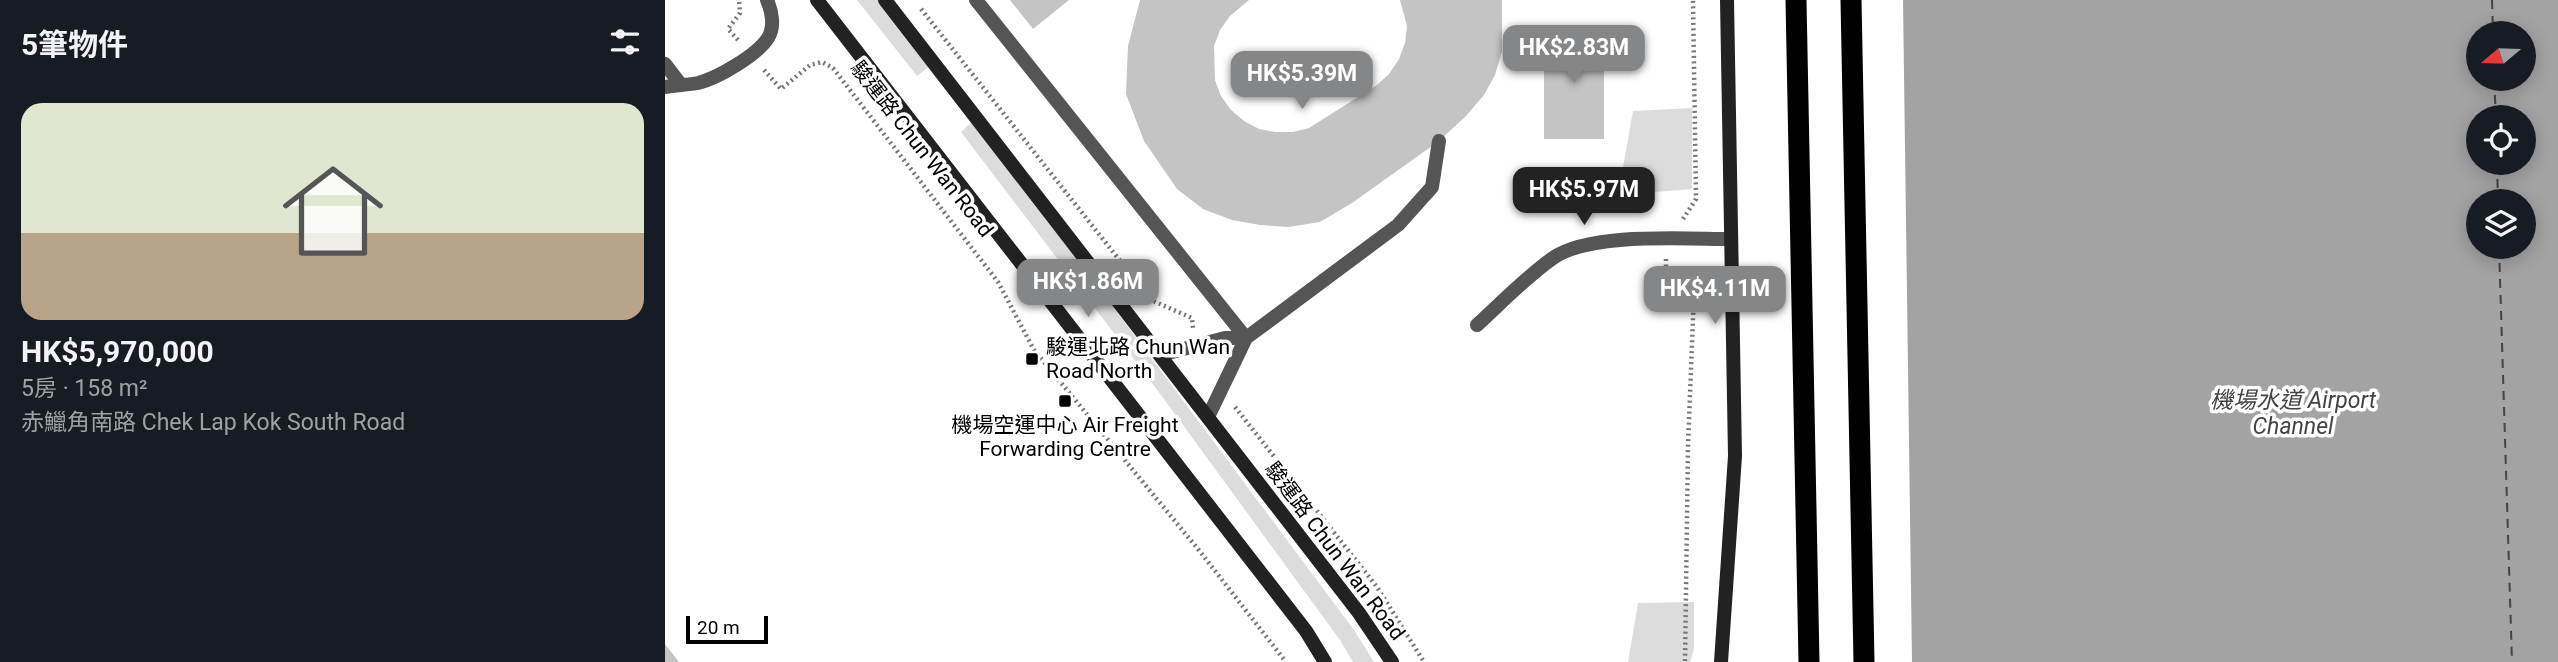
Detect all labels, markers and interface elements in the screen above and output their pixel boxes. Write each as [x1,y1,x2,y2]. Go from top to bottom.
north arrow [2466,21,2536,91]
map controls [2466,21,2536,259]
icon: filters [606,23,644,61]
pin: HK$2.83M [1502,25,1646,85]
text: 5筆物件 [21,27,128,62]
text: HK$2.83M [1519,34,1629,61]
pin: HK$5.39M [1230,52,1374,111]
street label: 駿運路 Chun Wan Road [846,56,998,242]
text: HK$5.39M [1247,60,1357,87]
button: locate [2466,105,2536,175]
icon: home [270,148,396,274]
pin: HK$5.97M [1512,168,1656,227]
text: HK$5.97M [1529,176,1639,203]
button: layers [2466,189,2536,259]
pin: HK$1.86M [1016,260,1160,319]
pin: HK$4.11M [1643,266,1787,326]
text: HK$1.86M [1033,268,1143,295]
text: HK$4.11M [1660,275,1770,302]
text: HK$5,970,000 [21,334,214,369]
place label: 駿運北路 Chun Wan Road North [1046,335,1230,383]
marker: 駿運北路 Chun Wan Road North [1024,351,1040,367]
text: 5房 · 158 m² [21,375,147,402]
water label: 機場水道 Airport Channel [2210,387,2377,440]
marker: 機場空運中心 Air Freight Forwarding Centre [1057,393,1073,409]
text: 赤鱲角南路 Chek Lap Kok South Road [21,409,405,436]
place label: 機場空運中心 Air Freight Forwarding Centre [951,413,1179,461]
street label: 駿運路 Chun Wan Road [1260,457,1410,645]
scale bar [686,613,768,645]
text: 20 m [697,616,740,639]

